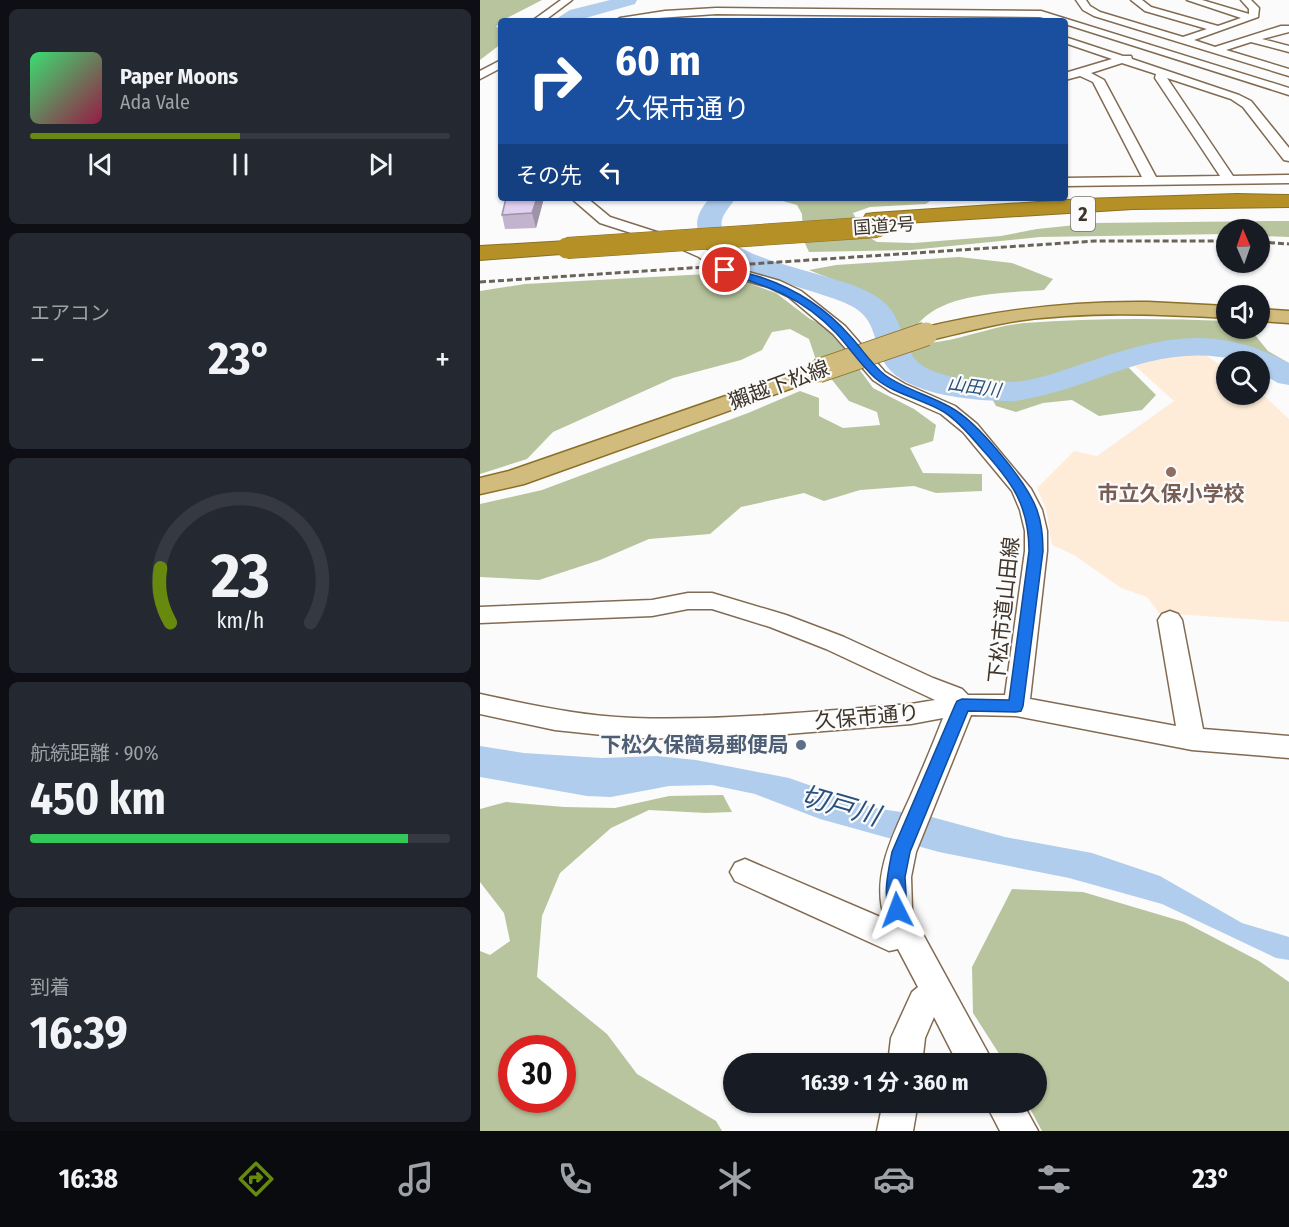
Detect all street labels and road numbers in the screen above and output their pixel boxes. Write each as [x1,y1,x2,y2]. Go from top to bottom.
road number: 2 [1071,197,1095,231]
street label: 国道2号 [852,213,916,239]
street label: 獺越下松線 [725,355,833,415]
street label: 下松市道山田線 [983,536,1025,684]
street label: 久保市通り [814,699,920,735]

